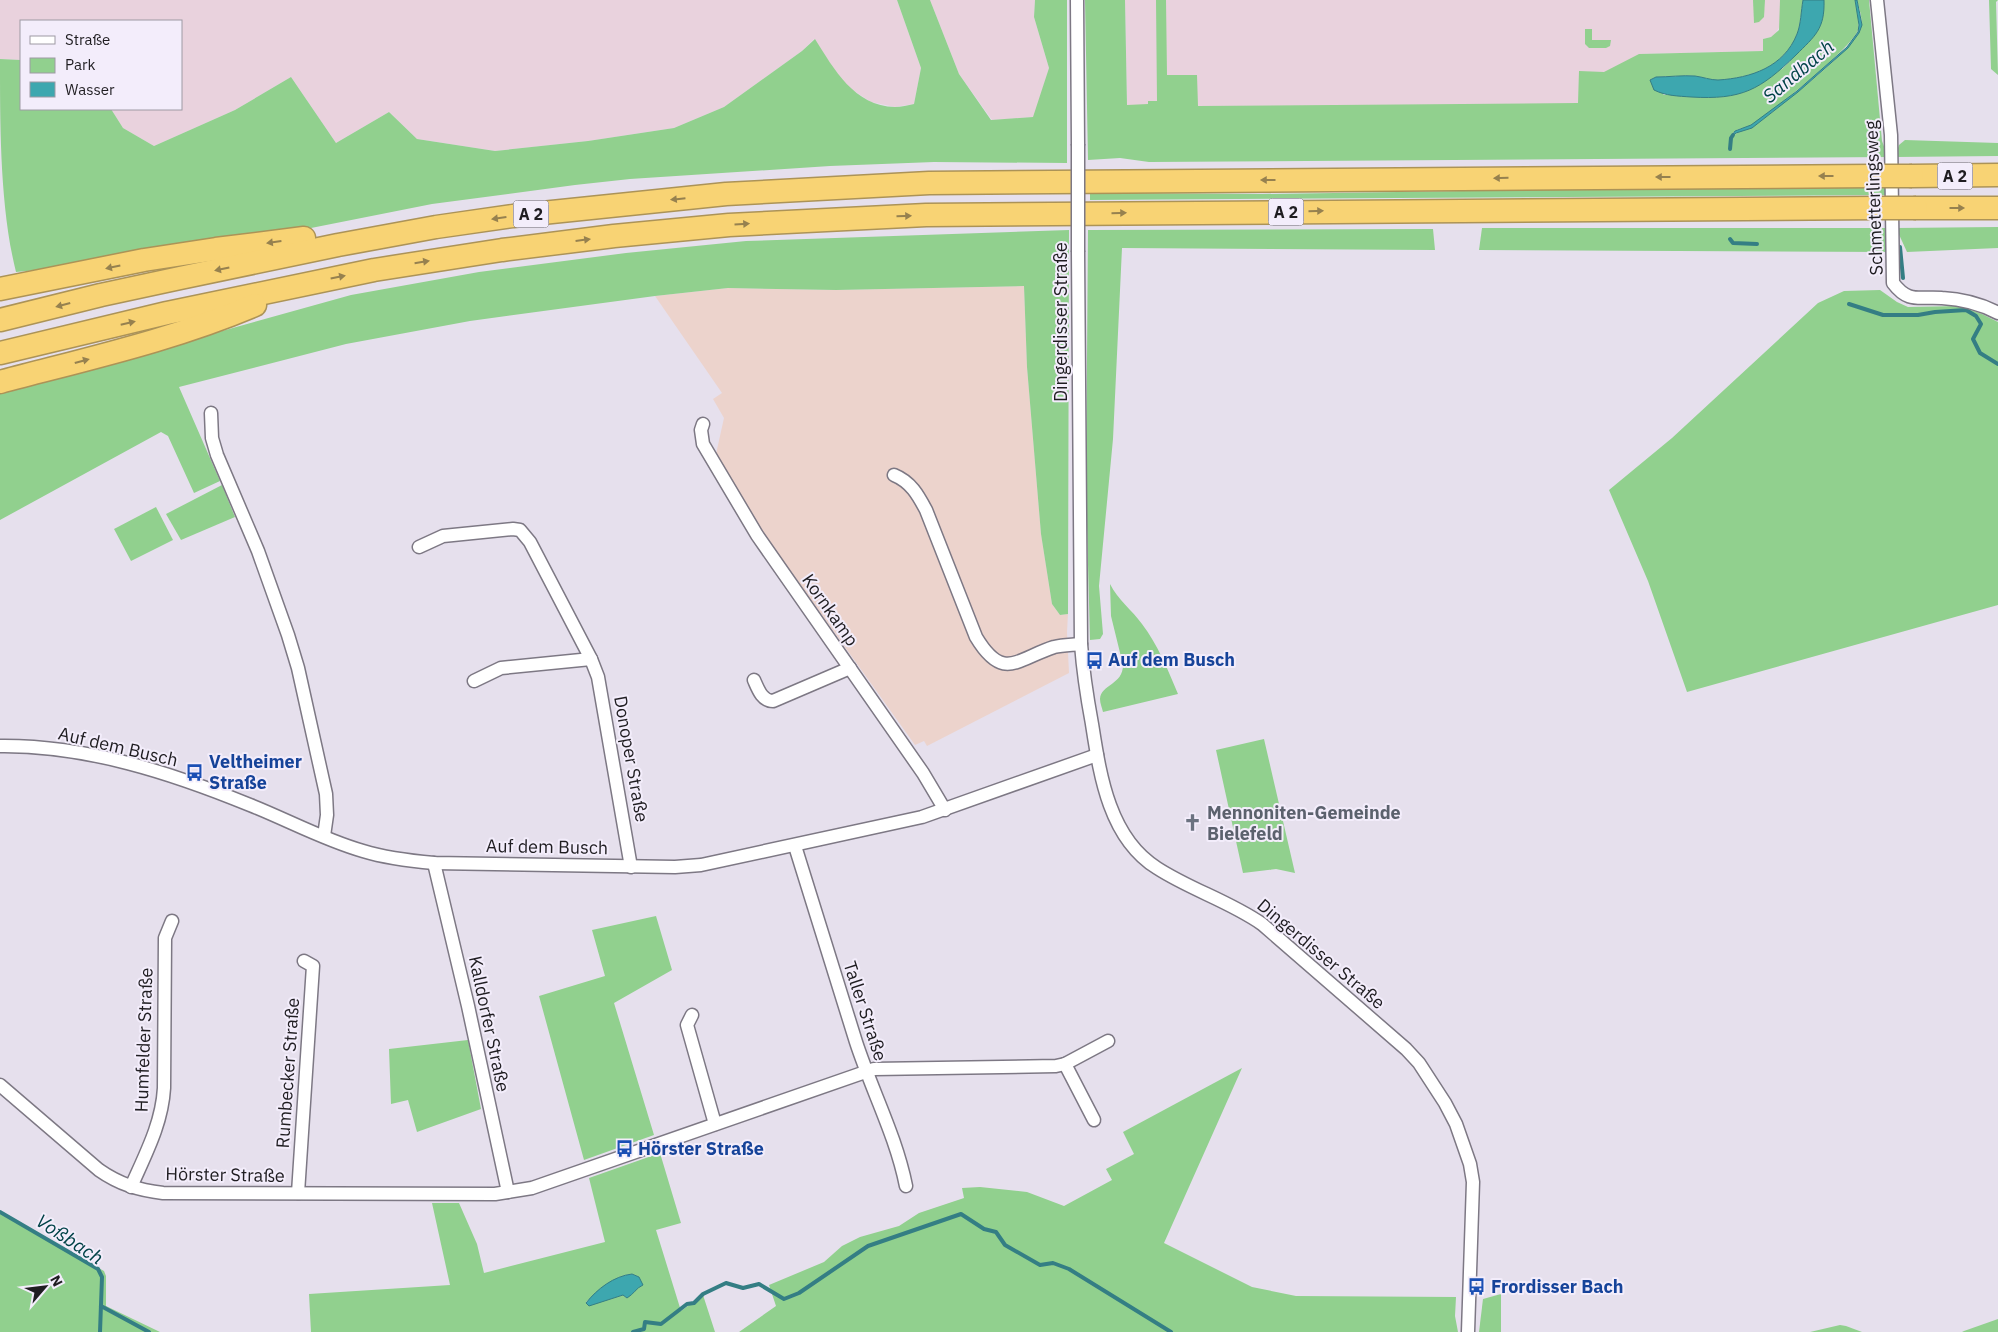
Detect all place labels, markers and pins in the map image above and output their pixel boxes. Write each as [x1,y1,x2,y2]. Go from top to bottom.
place label: Auf dem Busch [1108,648,1235,671]
bus stop icon: Auf dem Busch [1084,650,1104,670]
place label: Veltheimer Straße [209,750,302,794]
bus stop icon: Veltheimer Straße [185,762,205,782]
place label: Mennoniten-Gemeinde Bielefeld [1207,801,1401,845]
church icon: Mennoniten-Gemeinde Bielefeld [1183,813,1203,833]
place label: Hörster Straße [638,1137,764,1160]
bus stop icon: Hörster Straße [614,1139,634,1159]
place label: Frordisser Bach [1491,1275,1624,1298]
bus stop icon: Frordisser Bach [1467,1277,1487,1297]

